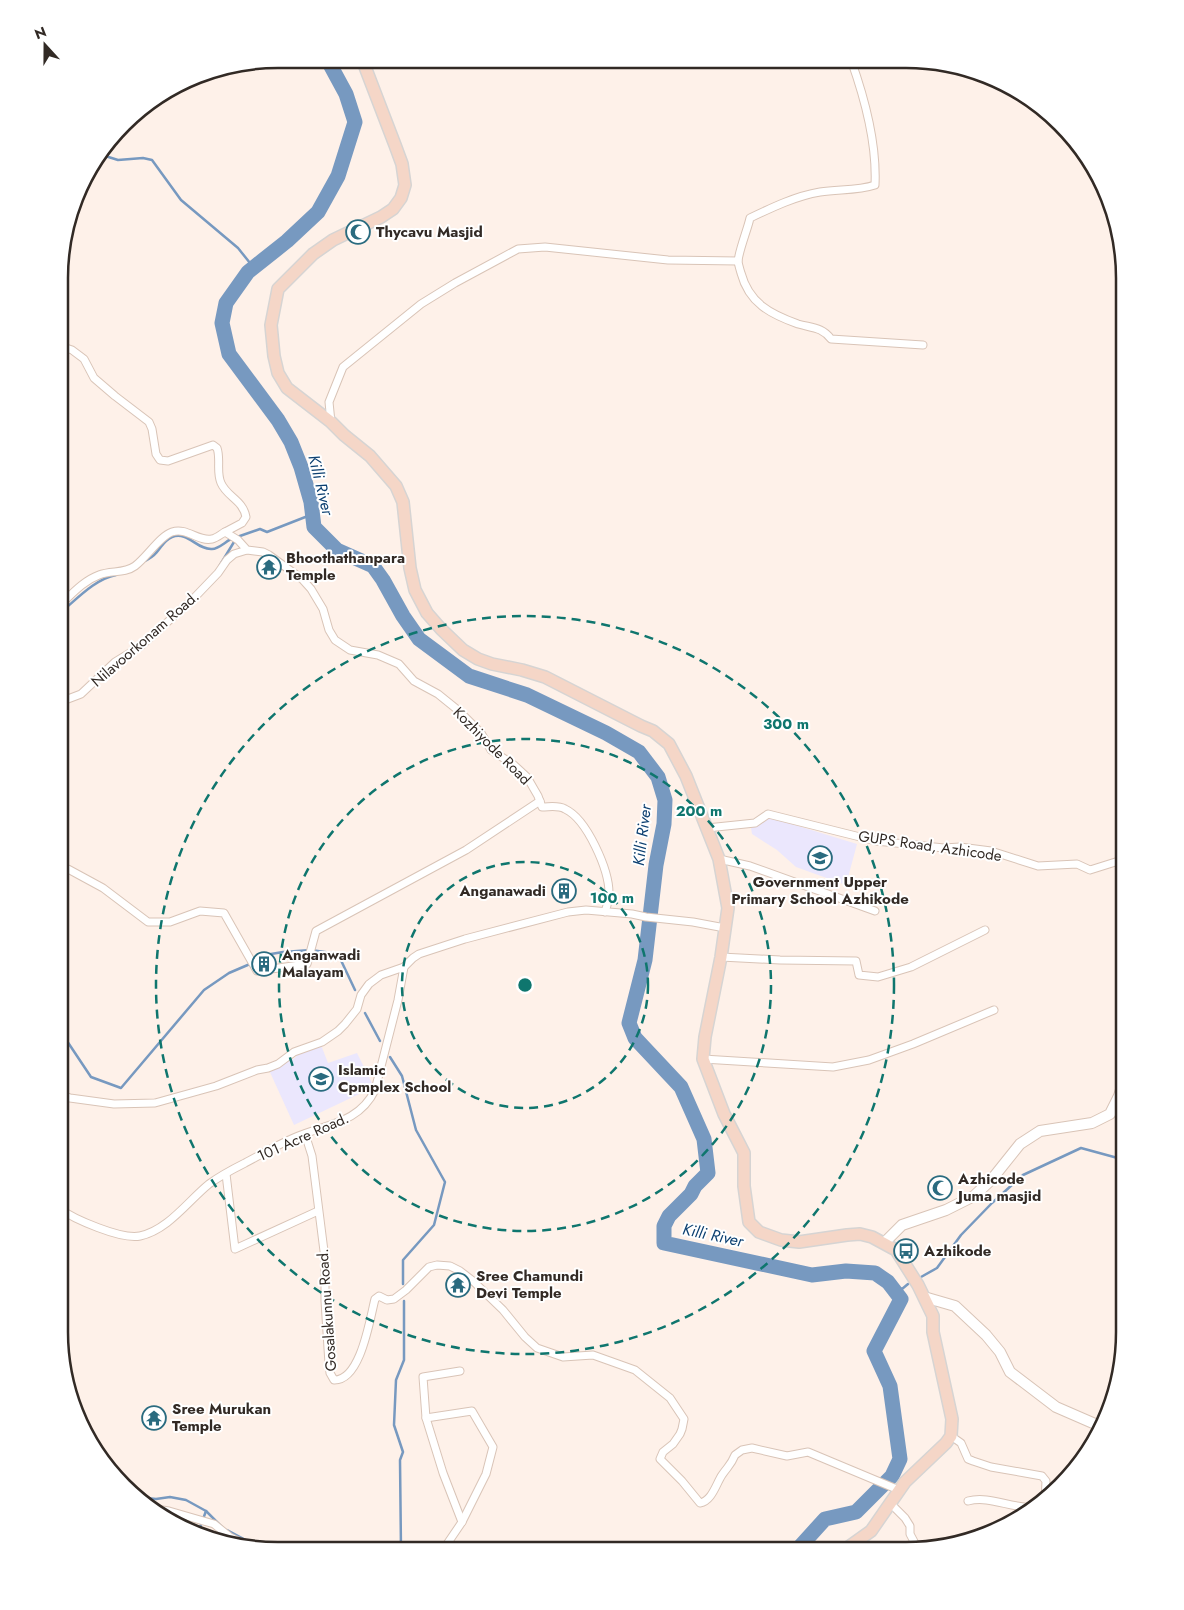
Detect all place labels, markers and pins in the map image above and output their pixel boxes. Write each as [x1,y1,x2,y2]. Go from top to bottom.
mosque icon: Thycavu Masjid [345,219,371,245]
place label: Thycavu Masjid [376,221,483,243]
place label: Bhoothathanpara Temple [286,547,405,586]
temple icon: Bhoothathanpara Temple [256,554,282,580]
school or university icon: Government Upper Primary School Azhikode [807,845,833,871]
place label: Government Upper Primary School Azhikode [731,871,909,910]
building icon: Anganawadi [551,878,577,904]
place label: Anganawadi [459,880,546,902]
place label: Anganwadi Malayam [281,944,360,983]
building icon: Anganwadi Malayam [251,951,277,977]
centre of rings [516,976,534,994]
place label: Islamic Cpmplex School [338,1059,451,1098]
school or university icon: Islamic Cpmplex School [308,1066,334,1092]
place label: Azhicode Juma masjid [955,1168,1041,1207]
mosque icon: Azhicode Juma masjid [927,1175,953,1201]
bus stop icon: Azhikode [893,1238,919,1264]
place label: Azhikode [923,1240,992,1262]
place label: Sree Chamundi Devi Temple [476,1265,583,1304]
temple icon: Sree Chamundi Devi Temple [445,1272,471,1298]
place label: Sree Murukan Temple [172,1398,271,1437]
temple icon: Sree Murukan Temple [141,1405,167,1431]

